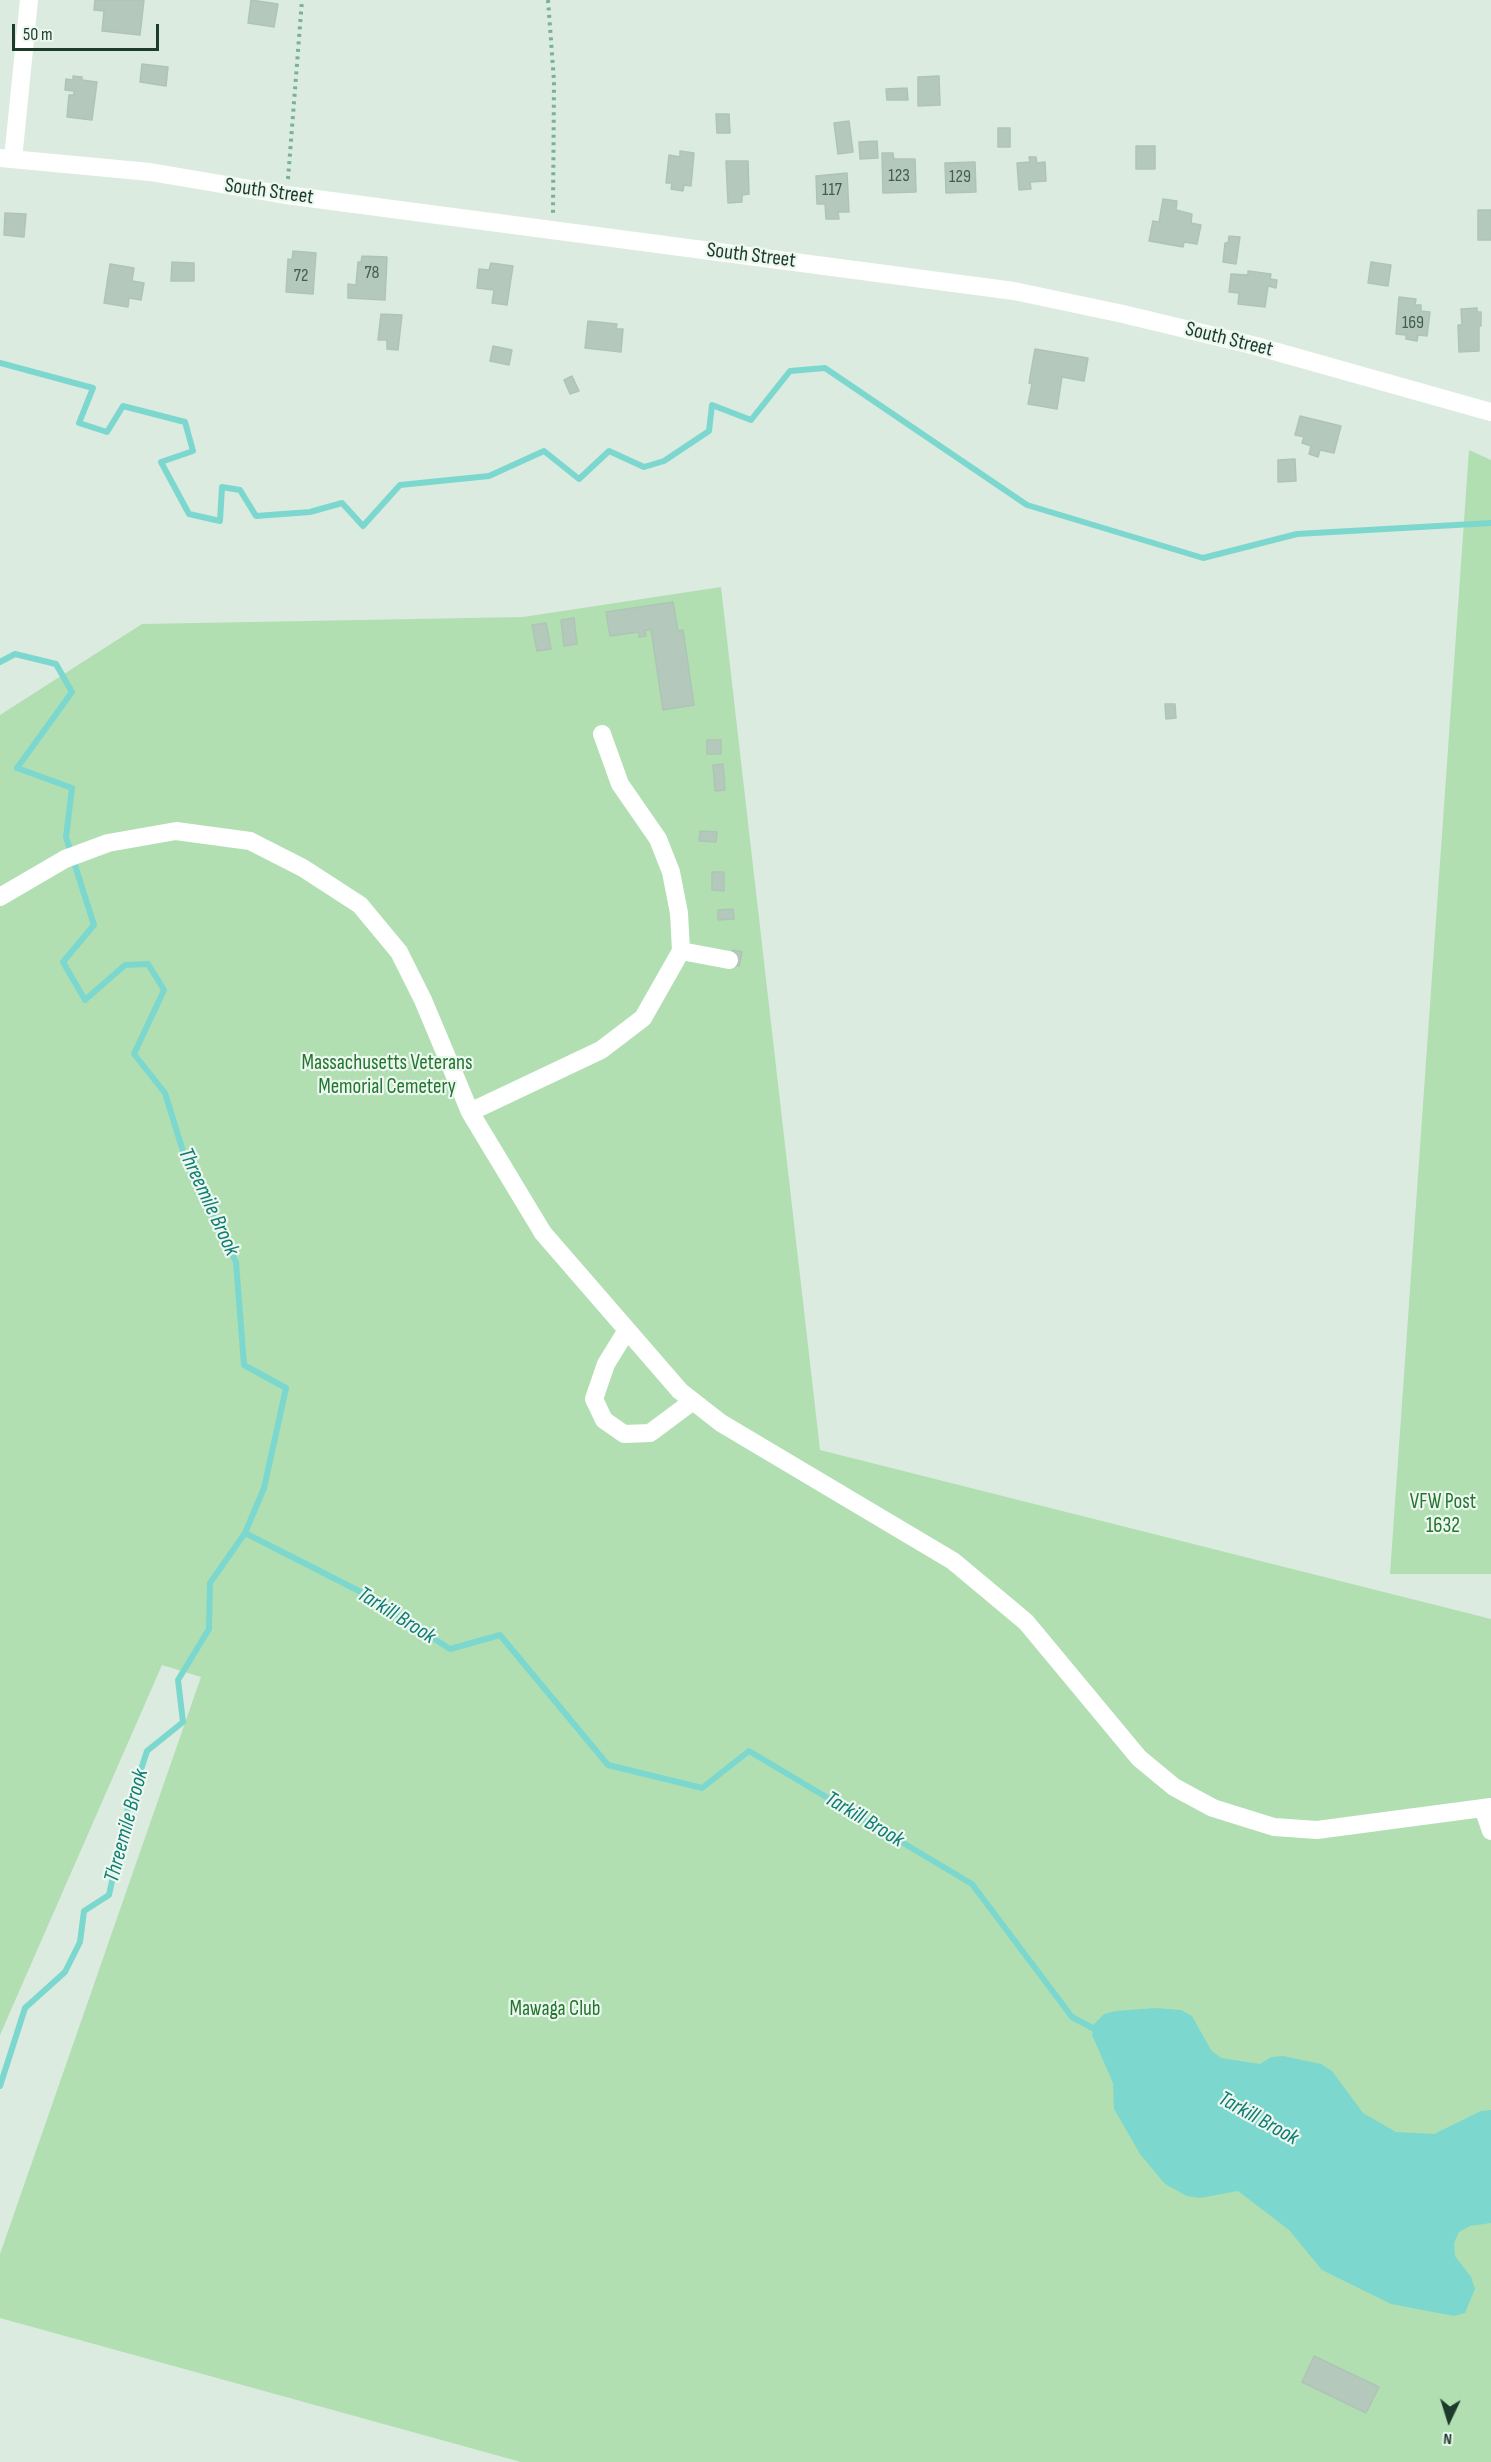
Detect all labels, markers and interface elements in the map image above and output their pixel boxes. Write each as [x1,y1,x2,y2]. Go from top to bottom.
scale bar [15,12,162,50]
text: 50 m [23,24,53,45]
house number: 123 [888,165,910,187]
house number: 129 [949,166,971,188]
street label: South Street [223,173,315,211]
house number: 117 [822,179,842,201]
street label: South Street [705,238,797,274]
house number: 78 [364,262,380,284]
house number: 72 [294,265,308,287]
house number: 169 [1402,312,1424,334]
street label: South Street [1183,317,1275,363]
park label: Massachusetts Veterans Memorial Cemetery [301,1051,473,1101]
water label: Threemile Brook [171,1144,245,1260]
park label: VFW Post 1632 [1410,1490,1476,1540]
water label: Tarkill Brook [352,1582,440,1650]
water label: Threemile Brook [99,1766,155,1886]
water label: Tarkill Brook [820,1786,908,1854]
park label: Mawaga Club [509,1997,601,2023]
water label: Tarkill Brook [1213,2086,1303,2152]
north arrow [1419,2390,1479,2450]
text: N [1443,2429,1453,2448]

